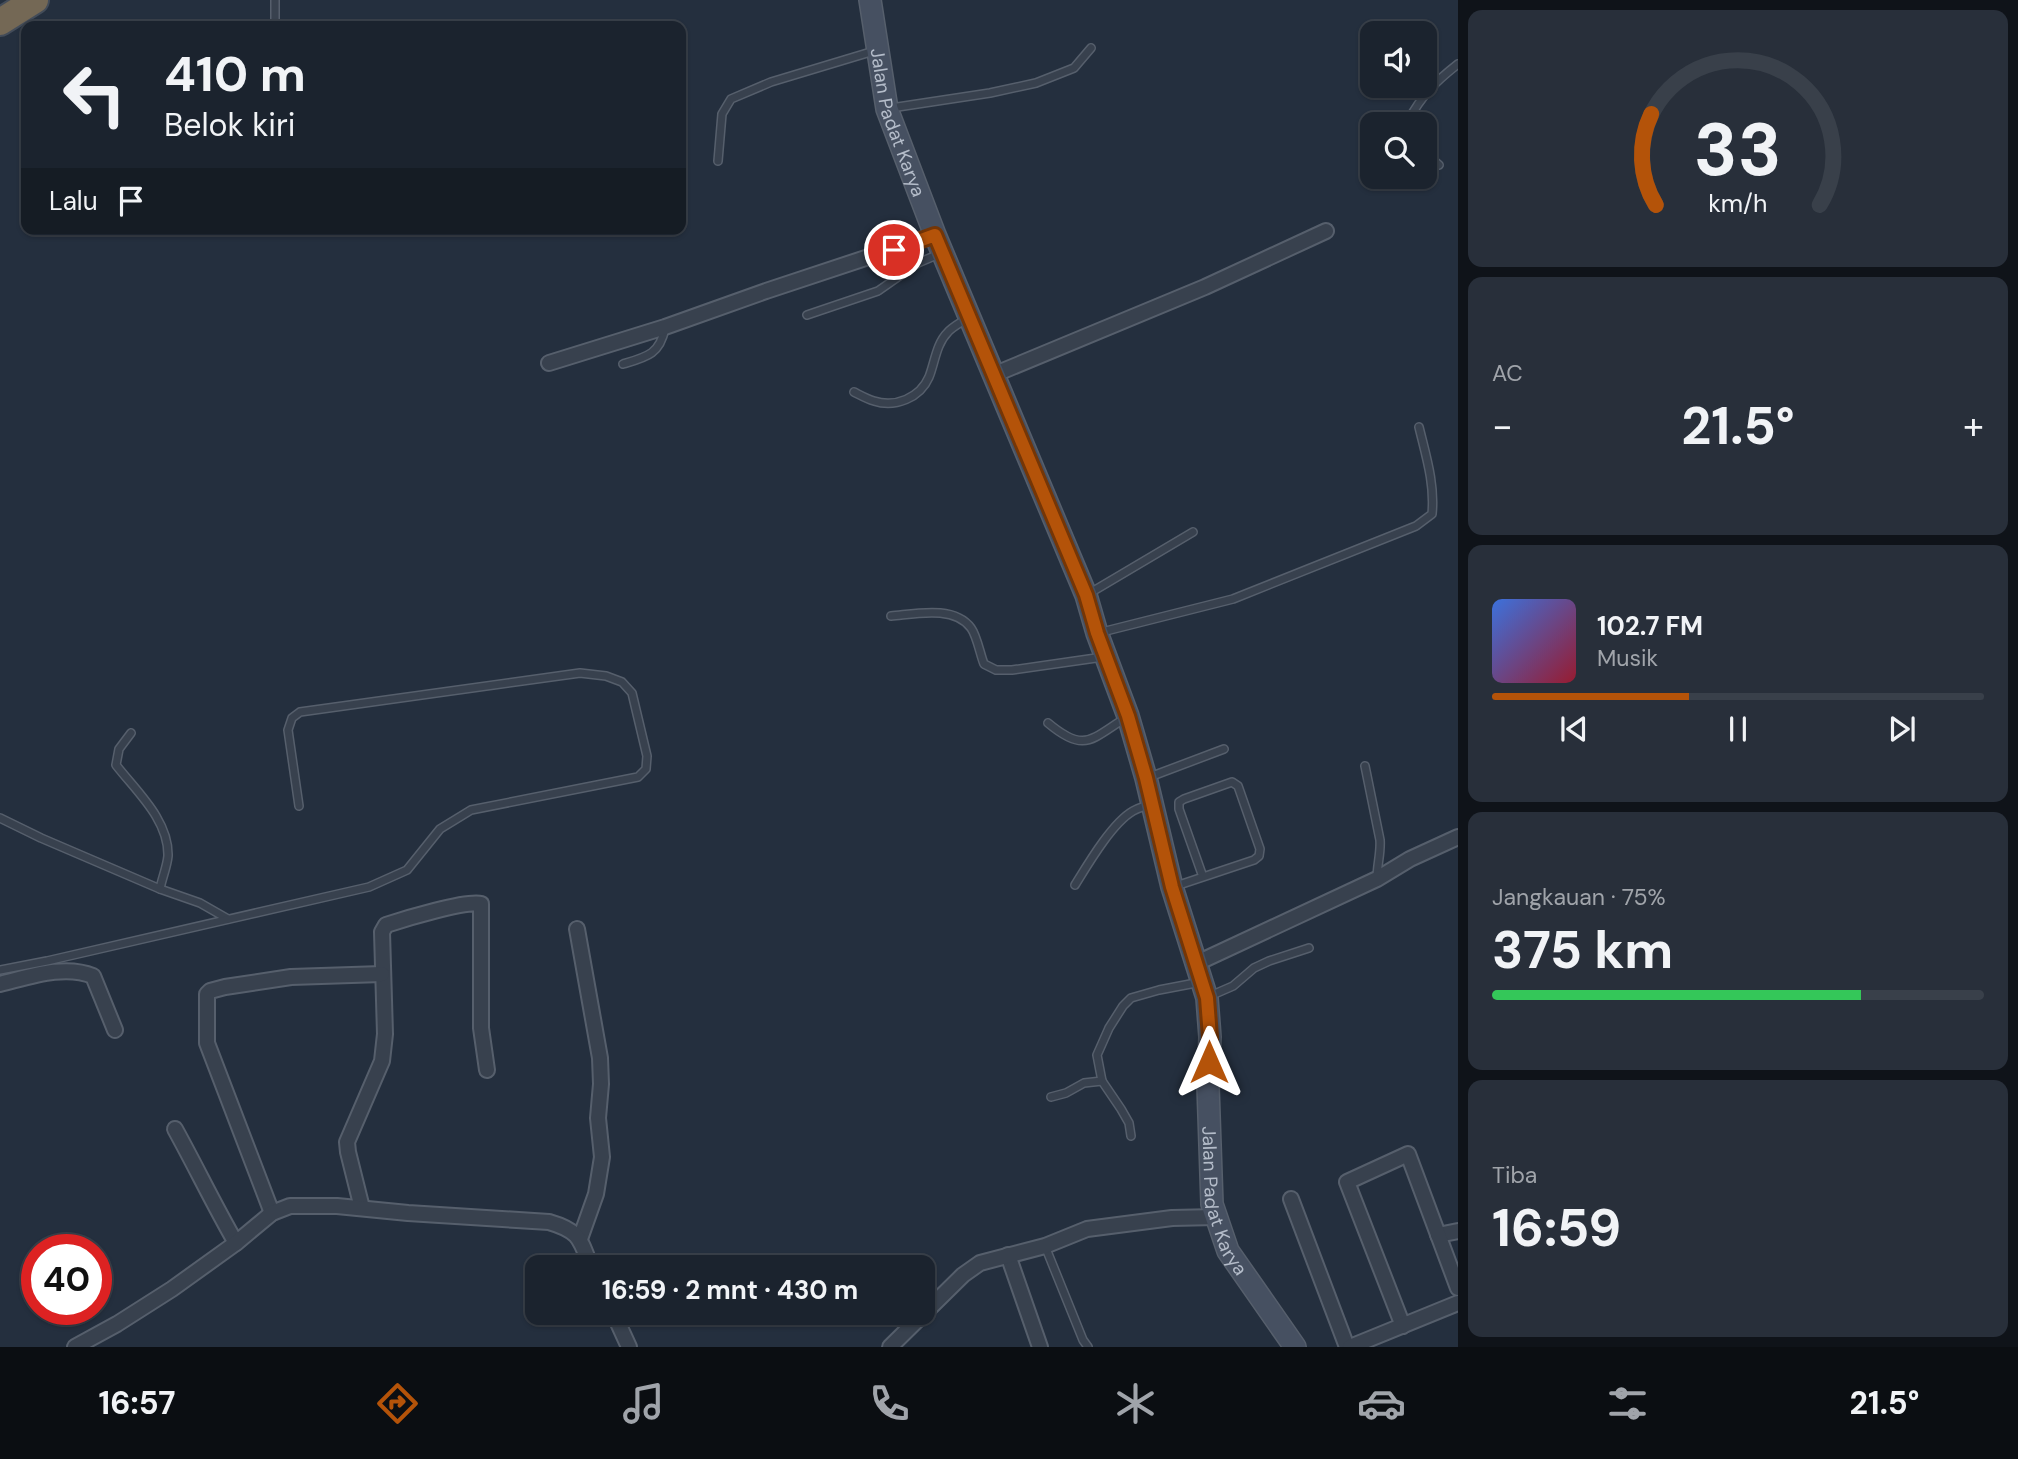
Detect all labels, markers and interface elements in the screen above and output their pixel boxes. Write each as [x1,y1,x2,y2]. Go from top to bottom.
map controls [1360,21,1437,189]
button: sound [1360,21,1437,98]
text: 410 m [164,42,306,106]
street label: Jalan Padat Karya [865,46,931,200]
icon: left [49,49,140,140]
text: 33 [1694,103,1782,198]
text: Belok kiri [164,104,296,146]
button: search [1360,112,1437,189]
icon: arrive [112,182,150,220]
text: Lalu [49,184,98,218]
text: km/h [1708,187,1768,220]
pin [864,220,924,280]
icon: arrive [875,231,913,269]
text: AC [1492,358,1523,388]
text: 21.5° [1681,392,1795,460]
text: − [1492,401,1513,451]
text: + [1963,401,1984,451]
text: 102.7 FM [1597,609,1703,643]
text: Musik [1597,643,1658,673]
icon: previous [1555,710,1593,748]
icon: pause [1719,710,1757,748]
icon: next [1883,710,1921,748]
text: Jangkauan · 75% [1492,882,1666,912]
text: 375 km [1492,916,1673,984]
position arrow [1172,1025,1246,1099]
street label: Jalan Padat Karya [1196,1126,1253,1280]
text: Tiba [1492,1160,1537,1190]
text: 16:59 [1492,1194,1621,1262]
speed limit sign: 40 [21,1234,112,1325]
text: 16:59 · 2 mnt · 430 m [602,1273,858,1307]
icon: directions [373,1379,422,1428]
icon: music [619,1379,668,1428]
icon: phone [865,1379,914,1428]
icon: climate [1111,1379,1160,1428]
icon: car [1357,1379,1406,1428]
icon: filters [1603,1379,1652,1428]
text: 16:57 [99,1382,176,1424]
text: 21.5° [1850,1382,1919,1424]

